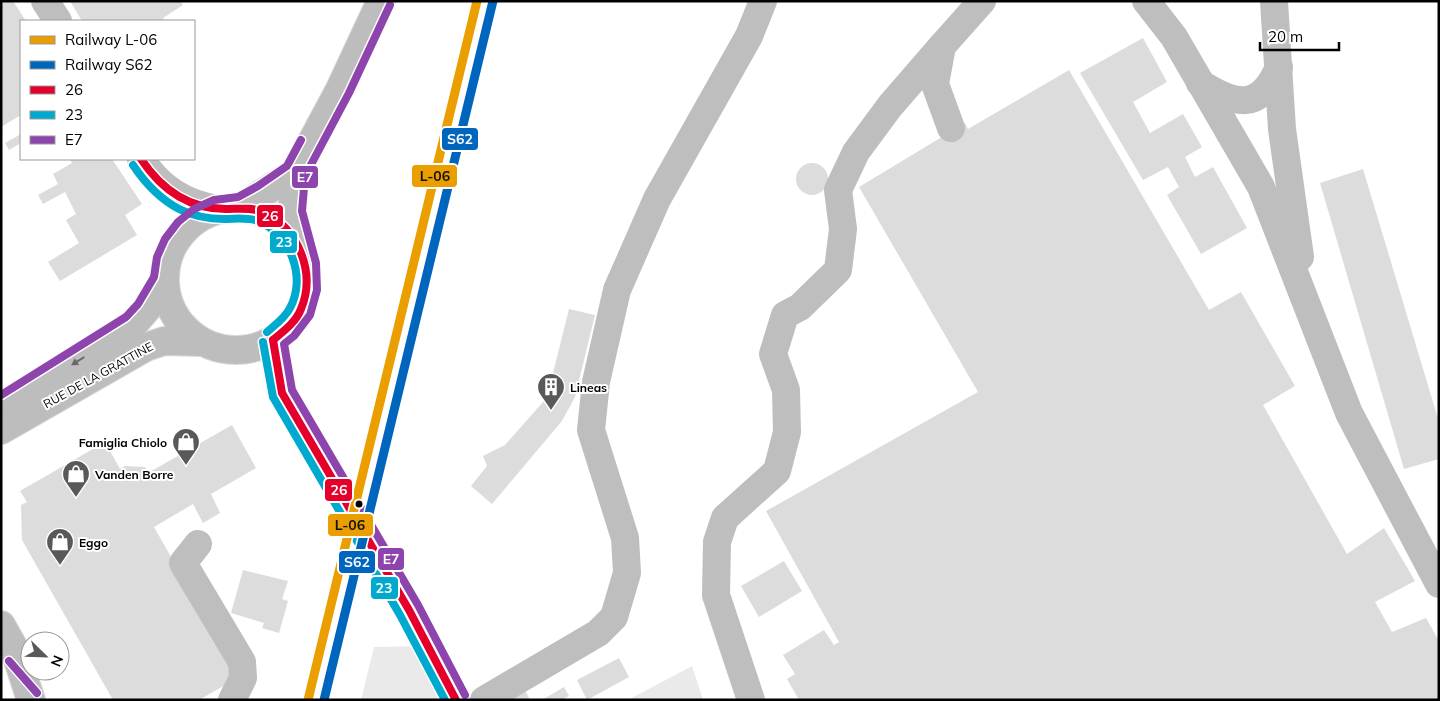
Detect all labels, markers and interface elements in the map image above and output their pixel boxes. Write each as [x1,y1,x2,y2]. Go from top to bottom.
legend [20,20,195,160]
scale bar [1260,20,1339,52]
text: 20 m [1268,27,1303,46]
text: Railway L-06 [65,30,157,49]
text: Railway S62 [65,55,153,74]
text: 26 [65,80,83,99]
text: 23 [65,105,83,124]
line badge: S62 [441,127,479,151]
text: E7 [65,130,83,149]
text: S62 [447,130,473,148]
line badge: L-06 [411,164,458,188]
line badge: E7 [291,165,319,189]
text: L-06 [420,167,450,185]
text: E7 [297,168,313,186]
line badge: 26 [256,204,284,228]
text: 26 [262,207,278,225]
line badge: 23 [269,230,298,254]
text: 23 [276,233,292,251]
street label: RUE DE LA GRATTINE [40,339,156,411]
one-way arrow [72,356,85,366]
building icon: Lineas [536,372,566,411]
place label: Lineas [570,380,607,395]
shop icon: Famiglia Chiolo [171,427,201,466]
place label: Famiglia Chiolo [79,435,167,450]
shop icon: Vanden Borre [61,459,91,498]
place label: Vanden Borre [94,467,174,482]
line badge: 26 [324,478,353,502]
text: 26 [331,481,347,499]
unlabelled marker [354,499,364,509]
line badge: L-06 [327,513,374,537]
text: L-06 [335,516,365,534]
shop icon: Eggo [45,527,75,566]
place label: Eggo [79,535,108,550]
line badge: E7 [377,547,405,571]
line badge: S62 [338,550,376,574]
text: E7 [383,550,399,568]
text: S62 [344,553,370,571]
line badge: 23 [370,576,399,600]
text: 23 [376,579,392,597]
north arrow [20,631,70,681]
text: N [47,653,67,669]

